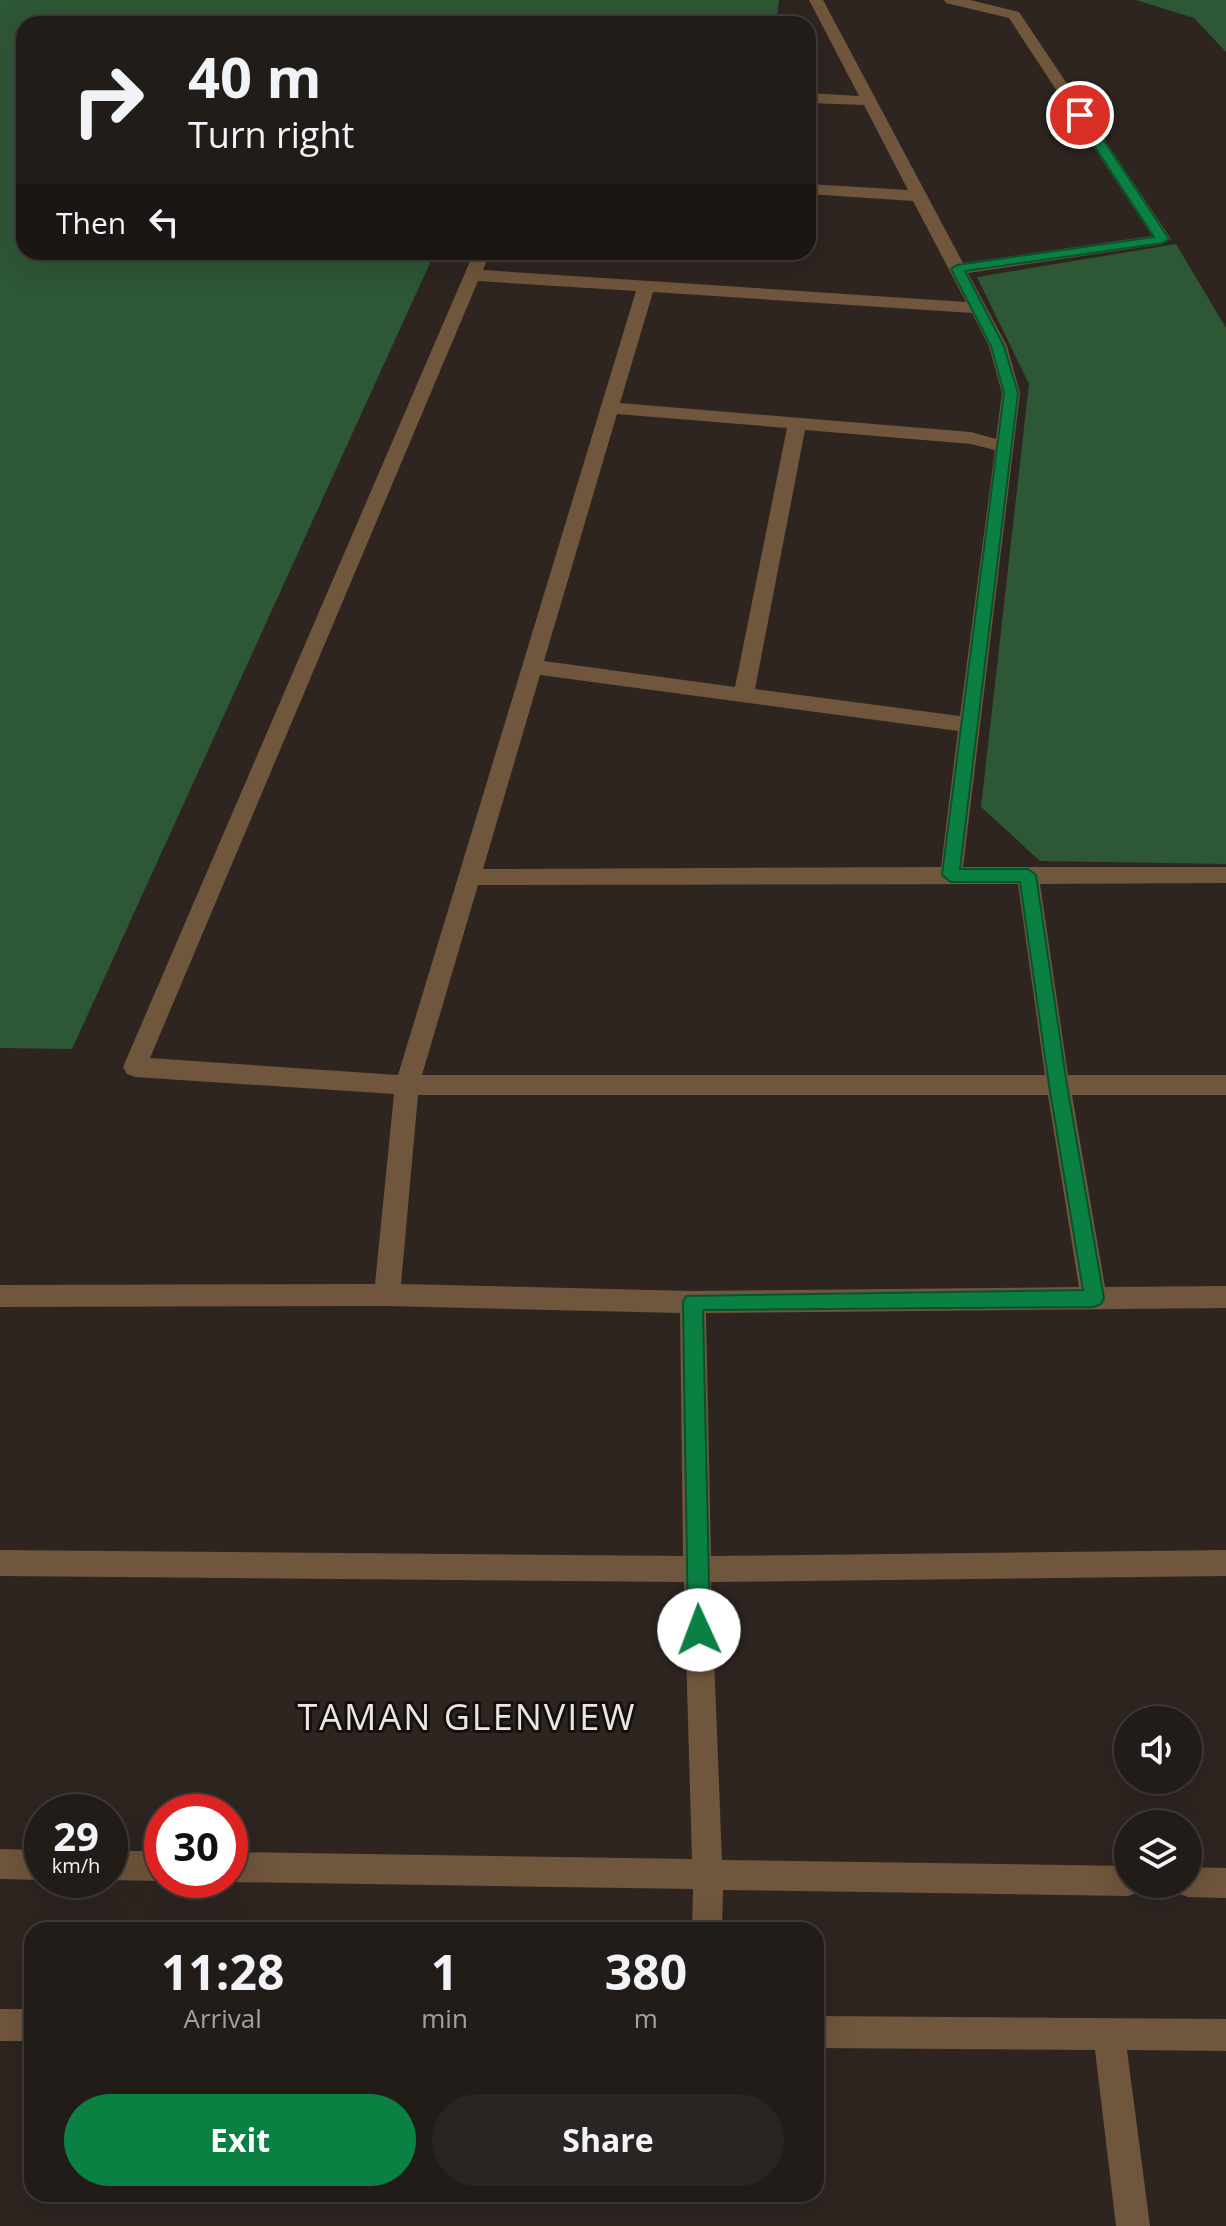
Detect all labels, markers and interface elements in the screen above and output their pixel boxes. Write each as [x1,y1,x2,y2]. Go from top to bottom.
text: 40 m [188,38,322,114]
icon: right [56,48,160,152]
pin [1046,81,1114,149]
icon: arrive [1058,93,1102,137]
text: Turn right [188,110,354,159]
icon: left [142,200,186,244]
text: Then [56,202,126,243]
position arrow [657,1588,741,1672]
district label: TAMAN GLENVIEW [297,1692,637,1741]
map controls [1114,1706,1202,1898]
button: sound [1114,1706,1202,1794]
speed limit sign: 30 [144,1794,248,1898]
text: 29 [53,1808,99,1863]
button: layers [1114,1810,1202,1898]
text: km/h [52,1852,100,1879]
text: 11:28 [161,1939,284,2004]
text: 1 [431,1939,458,2004]
text: 380 [605,1939,687,2004]
text: Arrival [183,2000,262,2036]
text: min [421,2000,468,2036]
text: m [634,2000,658,2036]
button: Exit [64,2094,416,2186]
button: Share [432,2094,784,2186]

